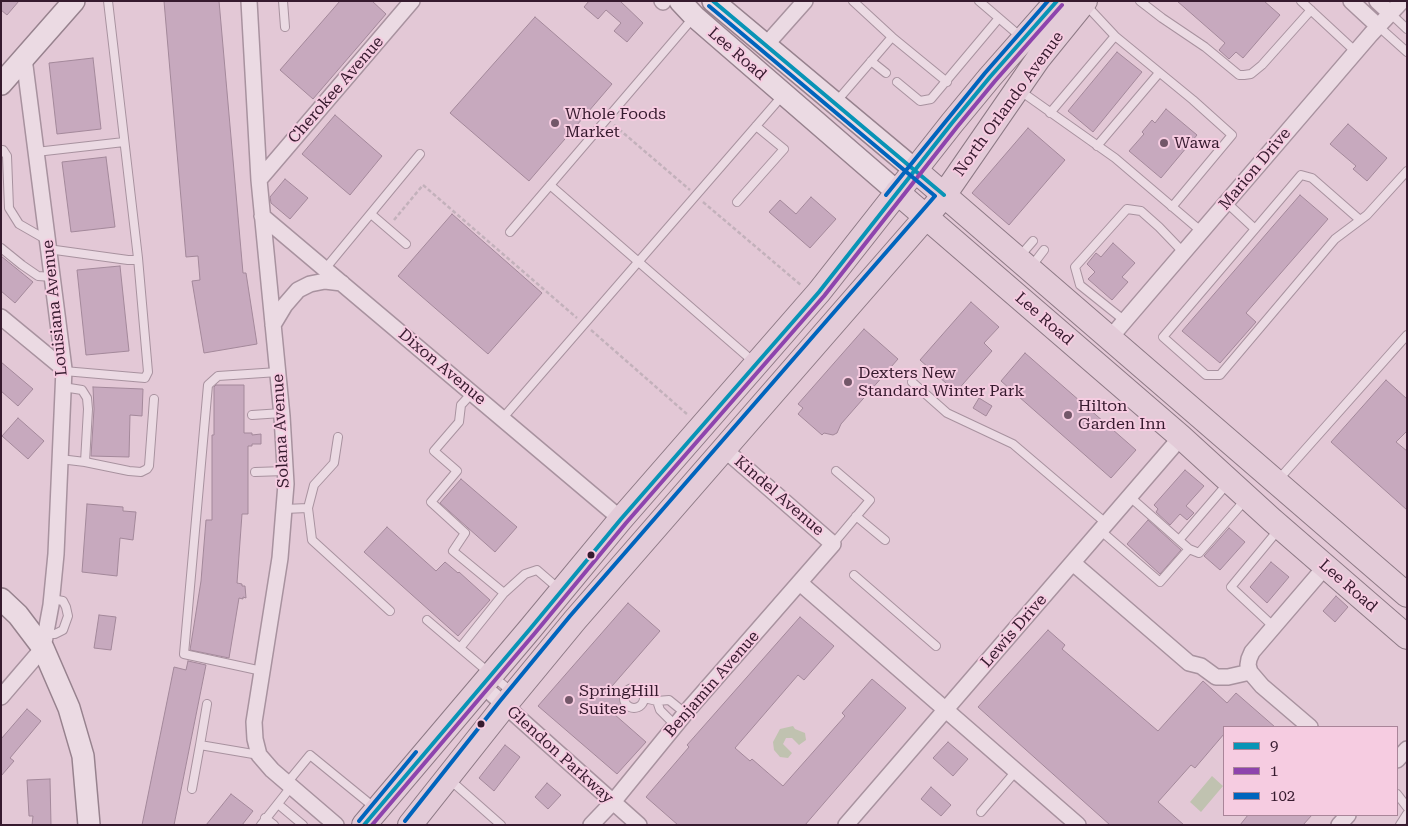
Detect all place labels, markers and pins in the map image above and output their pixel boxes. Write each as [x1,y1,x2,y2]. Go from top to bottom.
place label: Whole Foods Market [565,104,666,142]
marker: Whole Foods Market [549,117,561,129]
place label: Wawa [1174,133,1220,153]
marker: Wawa [1158,137,1170,149]
place label: Dexters New Standard Winter Park [858,363,1025,401]
marker: Dexters New Standard Winter Park [842,376,854,388]
place label: Hilton Garden Inn [1078,396,1166,434]
marker: Hilton Garden Inn [1062,409,1074,421]
unlabelled marker [586,550,596,560]
place label: SpringHill Suites [579,681,659,719]
marker: SpringHill Suites [563,694,575,706]
unlabelled marker [476,719,486,729]

